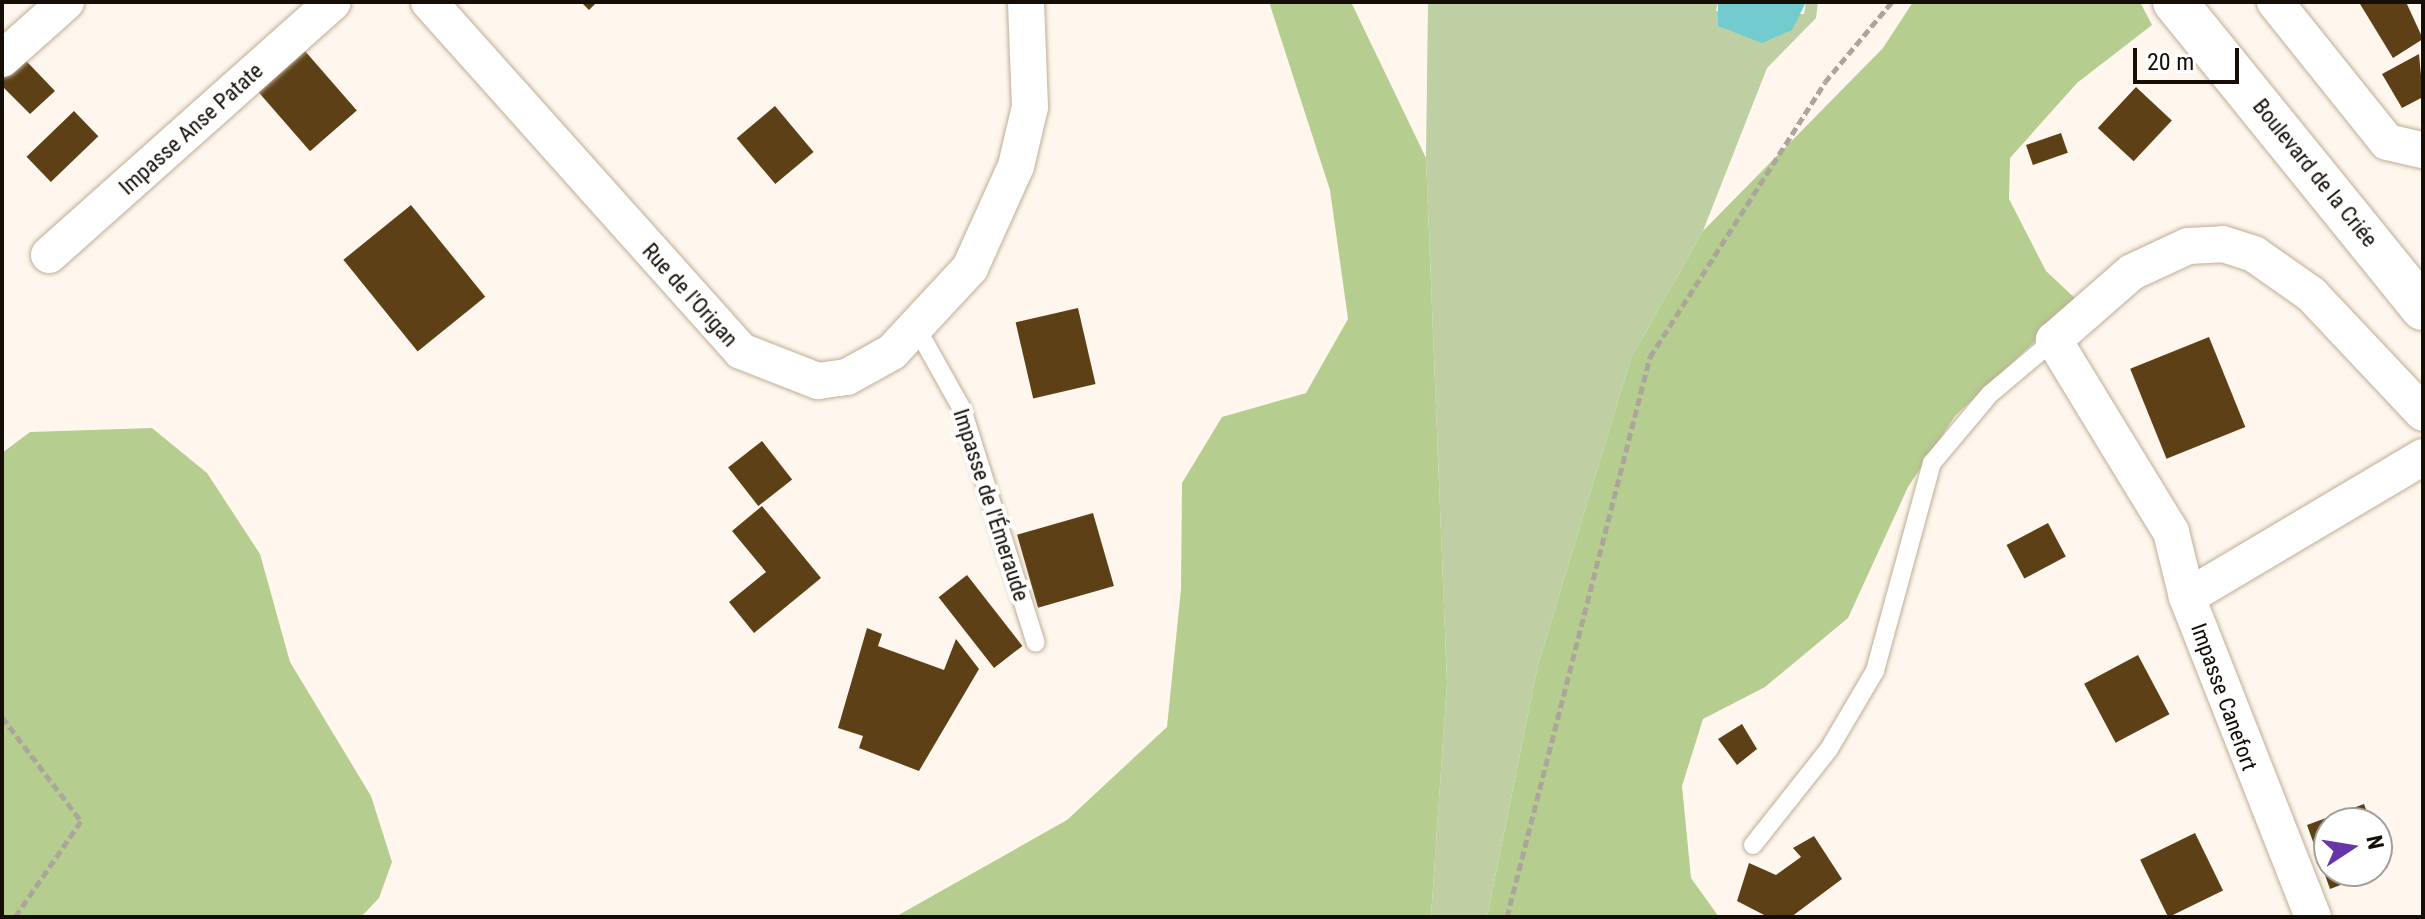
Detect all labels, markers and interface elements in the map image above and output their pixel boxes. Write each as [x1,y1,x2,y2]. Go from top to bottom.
scale bar [2137,32,2243,82]
text: 20 m [2147,48,2194,76]
street label: Impasse Anse Patate [114,58,268,200]
street label: Boulevard de la Criée [2247,94,2383,252]
street label: Rue de l'Origan [637,238,743,352]
street label: Impasse de l'Émeraude [947,406,1035,604]
street label: Impasse Canefort [2185,620,2263,774]
north arrow [2313,807,2393,887]
text: N [2361,833,2389,852]

